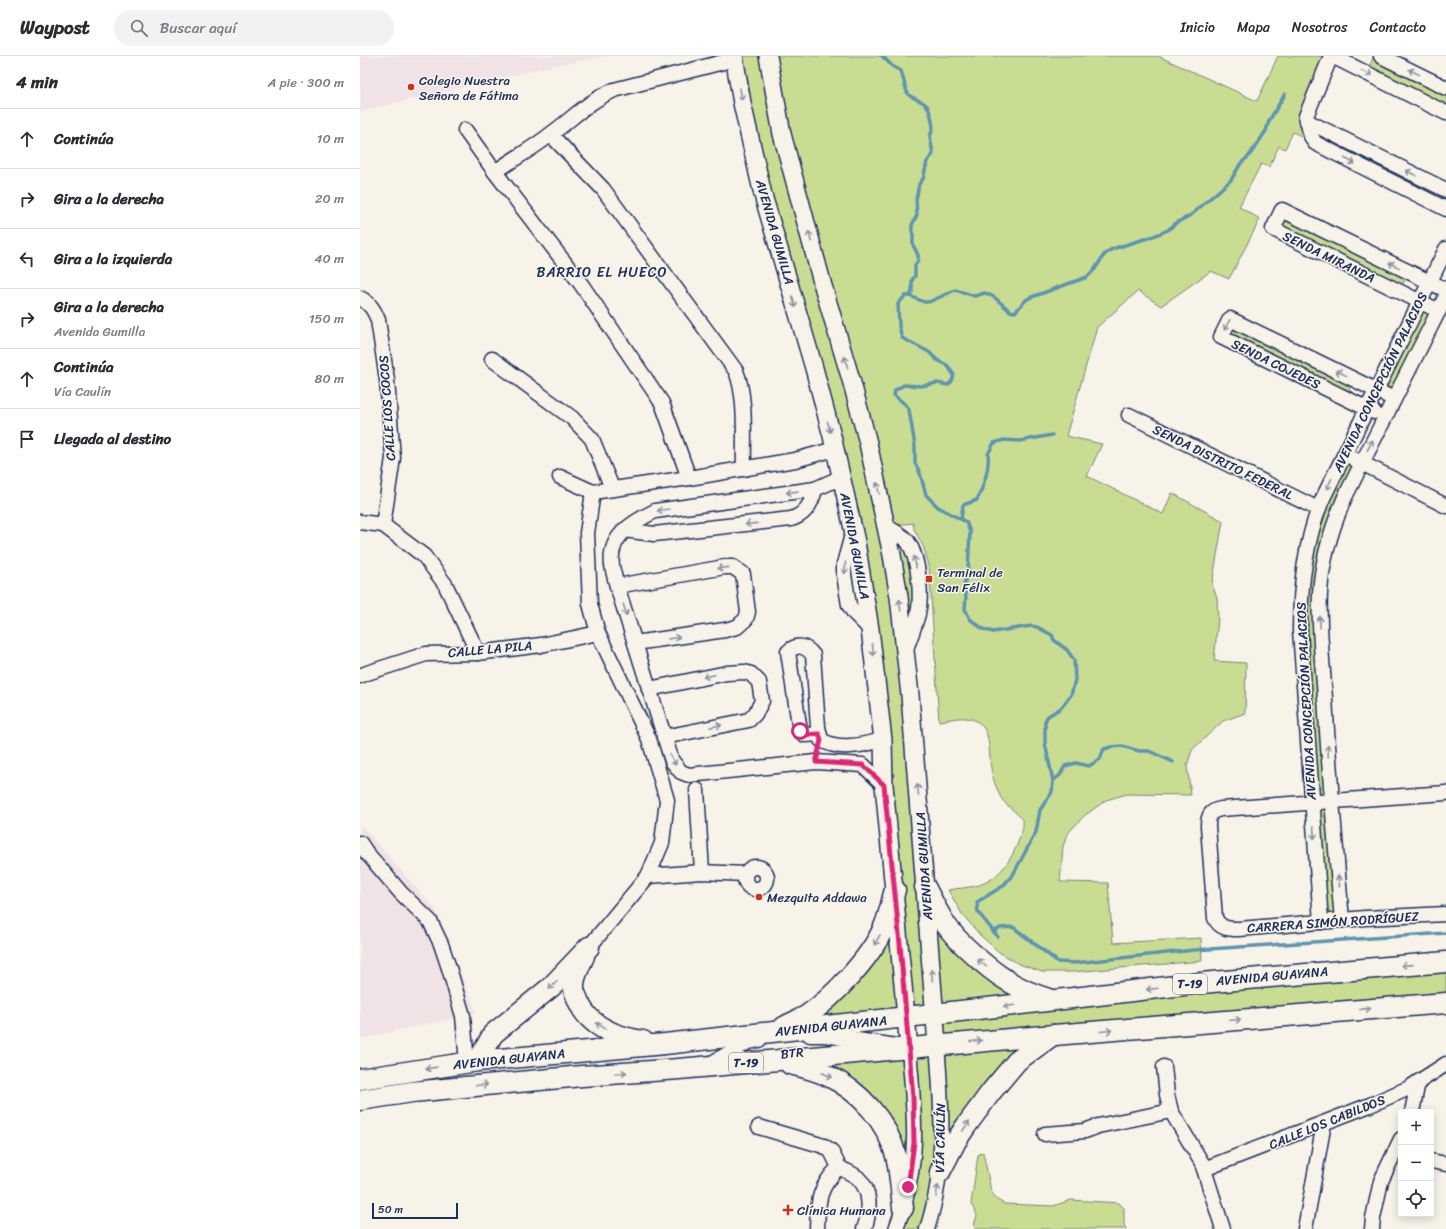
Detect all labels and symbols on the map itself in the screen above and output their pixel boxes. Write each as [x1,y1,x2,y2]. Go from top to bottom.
one-way arrow [1408,68,1420,75]
place label: Colegio Nuestra Señora de Fátima [419,69,519,107]
one-way arrow [1361,70,1373,77]
marker: Colegio Nuestra Señora de Fátima [406,82,416,92]
one-way arrow [737,88,745,101]
one-way arrow [1344,157,1356,165]
one-way arrow [1405,168,1417,176]
street label: AVENIDA GUMILLA [749,176,801,287]
street label: SENDA MIRANDA [1279,225,1379,289]
one-way arrow [806,231,813,244]
district label: BARRIO EL HUECO [537,260,667,285]
one-way arrow [1389,261,1401,268]
street label: AVENIDA CONCEPCIÓN PALACIOS [1326,288,1434,477]
one-way arrow [791,295,798,308]
one-way arrow [1223,319,1230,331]
street label: SENDA COJEDES [1227,332,1325,396]
street label: CALLE LOS COCOS [372,354,402,462]
one-way arrow [842,356,849,369]
one-way arrow [1335,369,1347,376]
street label: SENDA DISTRITO FEDERAL [1149,418,1297,506]
one-way arrow [826,420,834,433]
one-way arrow [1367,440,1375,452]
one-way arrow [1325,478,1332,490]
one-way arrow [873,482,881,495]
one-way arrow [786,488,799,496]
street label: AVENIDA GUMILLA [833,490,877,601]
one-way arrow [657,506,670,514]
one-way arrow [745,520,758,527]
one-way arrow [910,555,918,568]
place label: Terminal de San Félix [937,561,1003,599]
one-way arrow [841,562,848,575]
one-way arrow [717,564,730,572]
marker: Terminal de San Félix [924,574,934,584]
one-way arrow [896,599,904,612]
street label: AVENIDA CONCEPCIÓN PALACIOS [1289,601,1323,802]
one-way arrow [622,604,629,617]
one-way arrow [1316,616,1324,629]
street label: CALLE LA PILA [447,634,533,664]
one-way arrow [667,634,680,642]
one-way arrow [869,643,876,656]
one-way arrow [703,673,716,681]
one-way arrow [709,722,722,730]
route start [791,722,809,740]
one-way arrow [1325,745,1332,758]
one-way arrow [670,754,677,766]
one-way arrow [914,784,921,797]
street label: AVENIDA GUMILLA [909,811,939,922]
one-way arrow [1311,826,1318,839]
one-way arrow [1335,875,1342,888]
place label: Mezquita Addawa [767,886,867,909]
marker: Mezquita Addawa [754,892,764,902]
street label: CARRERA SIMÓN RODRÍGUEZ [1246,904,1420,939]
one-way arrow [872,934,880,946]
one-way arrow [977,958,988,967]
street label: AVENIDA GUAYANA [1214,960,1329,992]
one-way arrow [1401,962,1414,969]
one-way arrow [929,969,936,982]
road number: T-19 [1173,974,1207,994]
one-way arrow [548,980,558,990]
one-way arrow [1146,985,1159,992]
one-way arrow [1003,1002,1016,1010]
one-way arrow [1358,1006,1371,1013]
street label: AVENIDA GUAYANA [773,1009,888,1043]
one-way arrow [1228,1017,1241,1024]
one-way arrow [595,1022,607,1030]
one-way arrow [1099,1027,1112,1034]
one-way arrow [969,1038,982,1045]
street label: BTR [779,1040,805,1066]
street label: AVENIDA GUAYANA [451,1042,566,1076]
road number: T-19 [729,1053,763,1073]
one-way arrow [425,1064,438,1072]
one-way arrow [614,1069,627,1077]
one-way arrow [820,1072,832,1080]
one-way arrow [475,1081,488,1089]
street label: CALLE LOS CABILDOS [1265,1088,1389,1156]
street label: VÍA CAULÍN [928,1103,952,1173]
one-way arrow [962,1120,970,1132]
route end [899,1178,917,1196]
one-way arrow [933,1185,941,1198]
place label: Clínica Humana [797,1199,886,1222]
scale bar [372,1201,458,1220]
marker: Clínica Humana [782,1204,794,1216]

